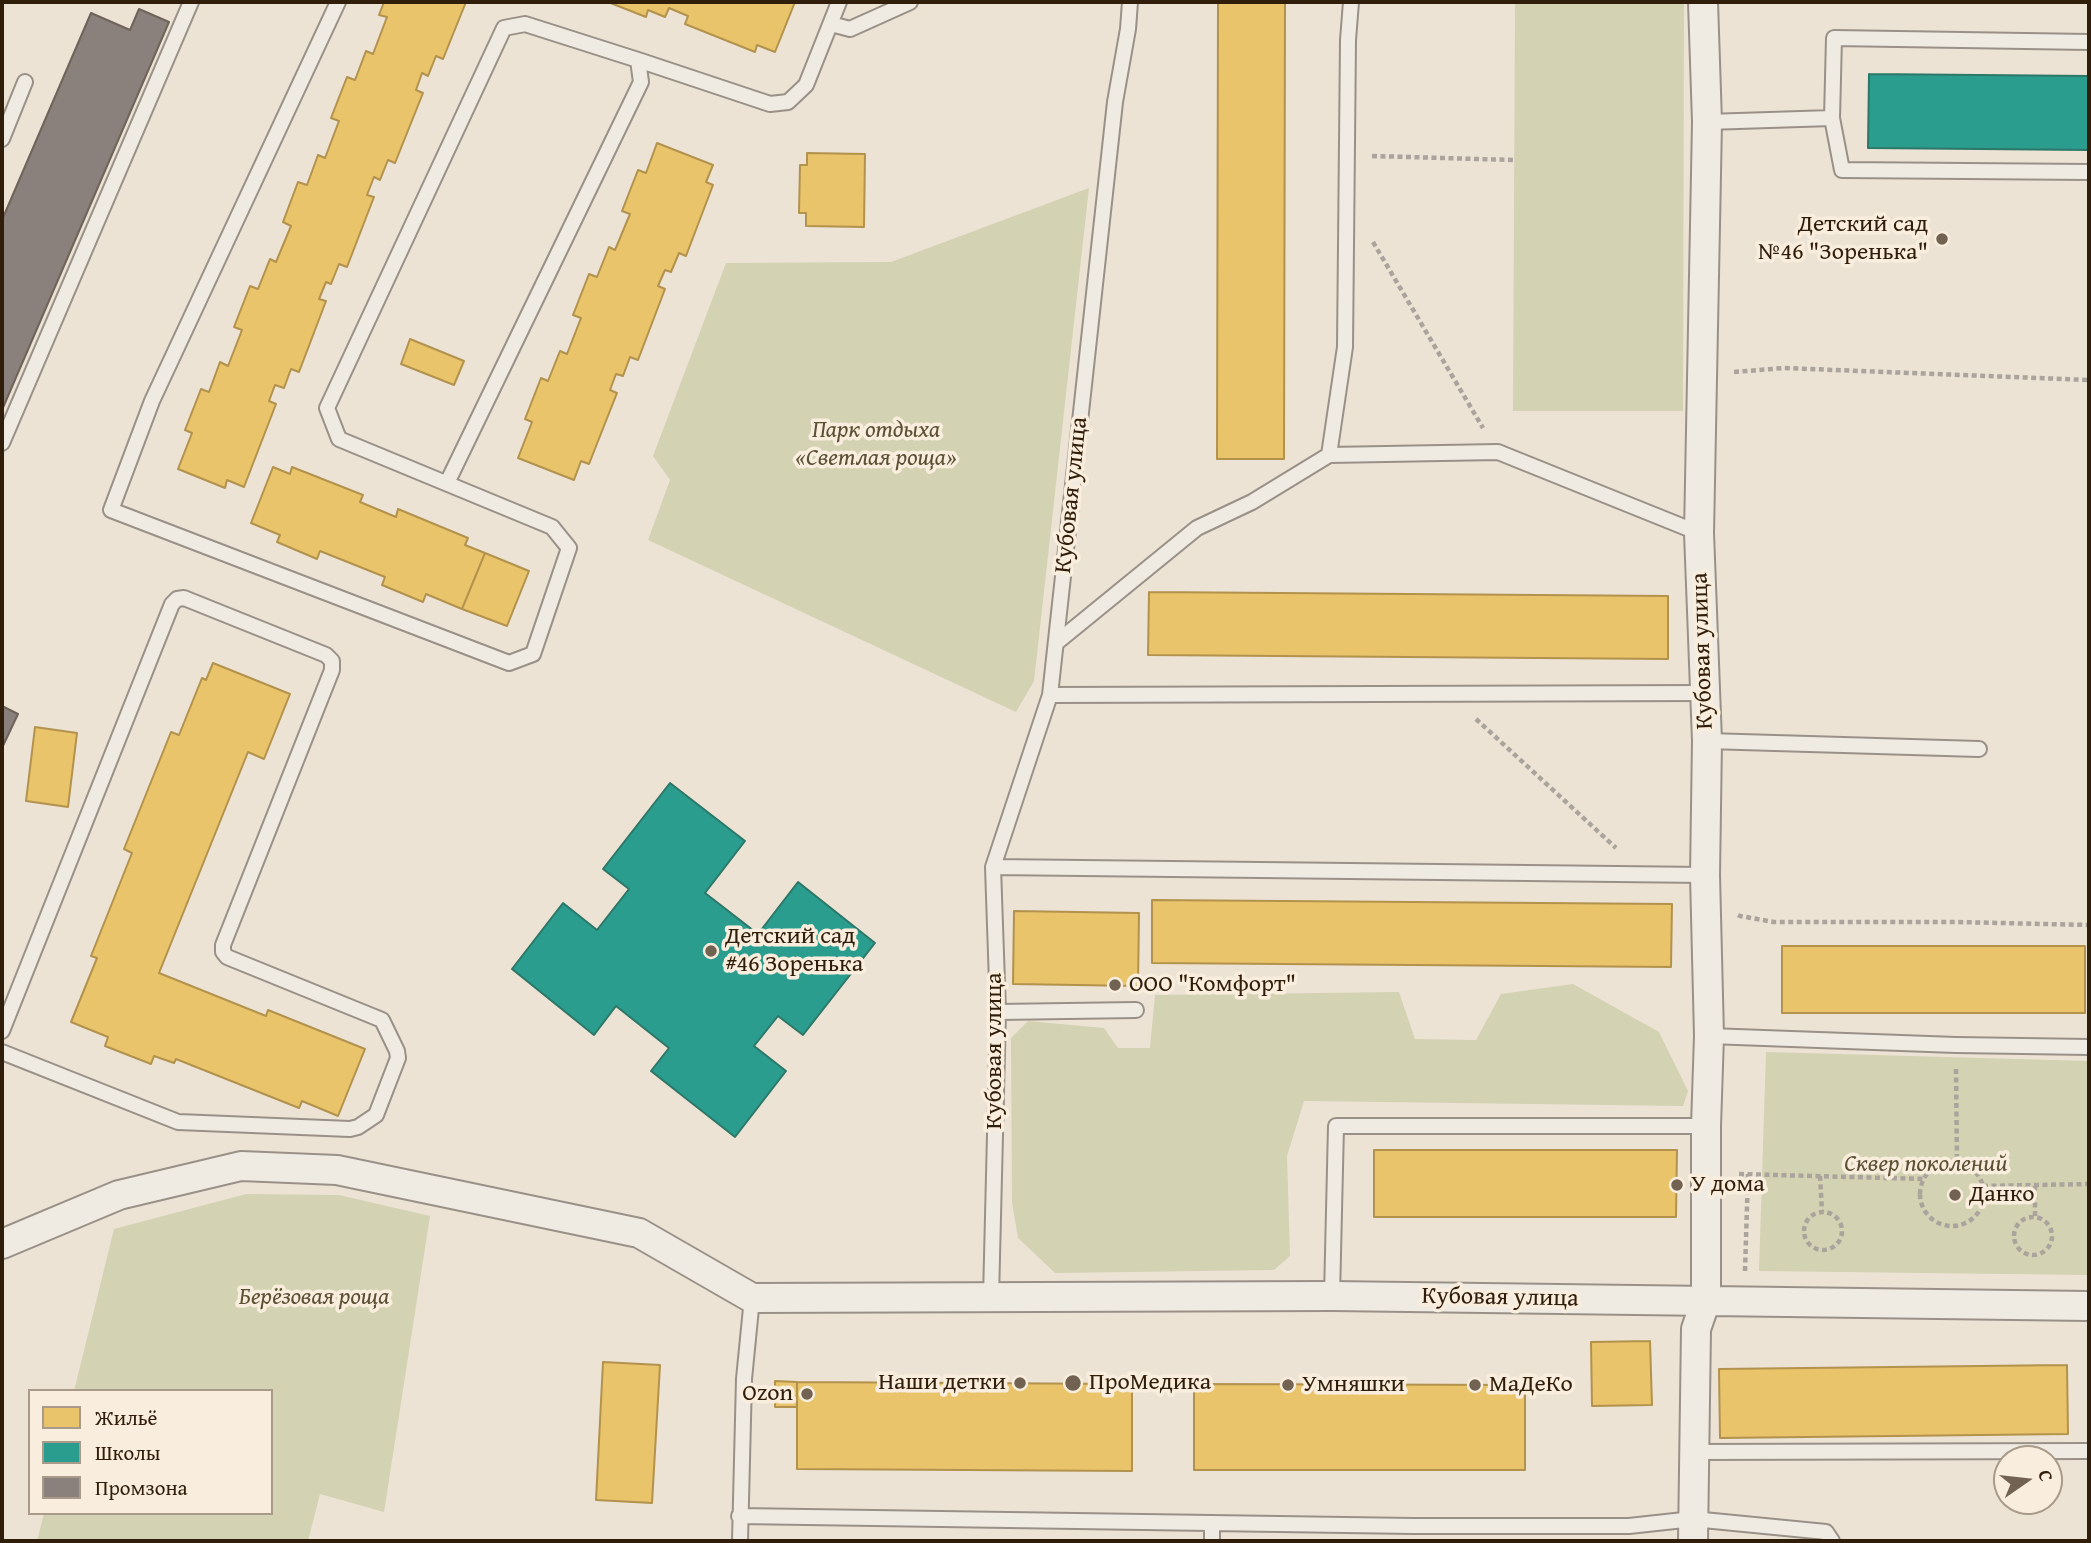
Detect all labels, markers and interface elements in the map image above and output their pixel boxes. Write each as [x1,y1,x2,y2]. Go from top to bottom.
place label: Детский сад №46 "Зоренька" [1758,211,1928,267]
marker: Детский сад №46 "Зоренька" [1934,231,1950,247]
street label: Кубовая улица [1049,415,1095,575]
park label: Парк отдыха «Светлая роща» [795,417,957,473]
street label: Кубовая улица [1686,572,1720,730]
place label: Детский сад #46 Зоренька [725,923,863,979]
marker: Детский сад #46 Зоренька [703,943,719,959]
place label: ООО "Комфорт" [1129,971,1296,999]
street label: Кубовая улица [981,973,1009,1129]
marker: ООО "Комфорт" [1107,977,1123,993]
park label: Сквер поколений [1844,1151,2008,1179]
place label: У дома [1691,1171,1765,1199]
marker: У дома [1669,1177,1685,1193]
place label: Данко [1969,1181,2034,1209]
marker: Данко [1947,1187,1963,1203]
street label: Кубовая улица [1421,1282,1579,1314]
park label: Берёзовая роща [239,1284,389,1312]
place label: Наши детки [878,1369,1006,1397]
place label: ПроМедика [1089,1369,1211,1397]
place label: Умняшки [1302,1371,1405,1399]
place label: МаДеКо [1489,1371,1573,1399]
marker: ПроМедика [1063,1373,1083,1393]
marker: Наши детки [1012,1375,1028,1391]
marker: Умняшки [1280,1377,1296,1393]
marker: МаДеКо [1467,1377,1483,1393]
place label: Ozon [742,1380,793,1408]
marker: Ozon [799,1386,815,1402]
legend [28,1389,273,1515]
text: Жильё [95,1402,157,1433]
text: Школы [95,1437,161,1468]
north arrow [1993,1445,2063,1515]
text: С [2032,1467,2061,1484]
text: Промзона [95,1472,188,1503]

